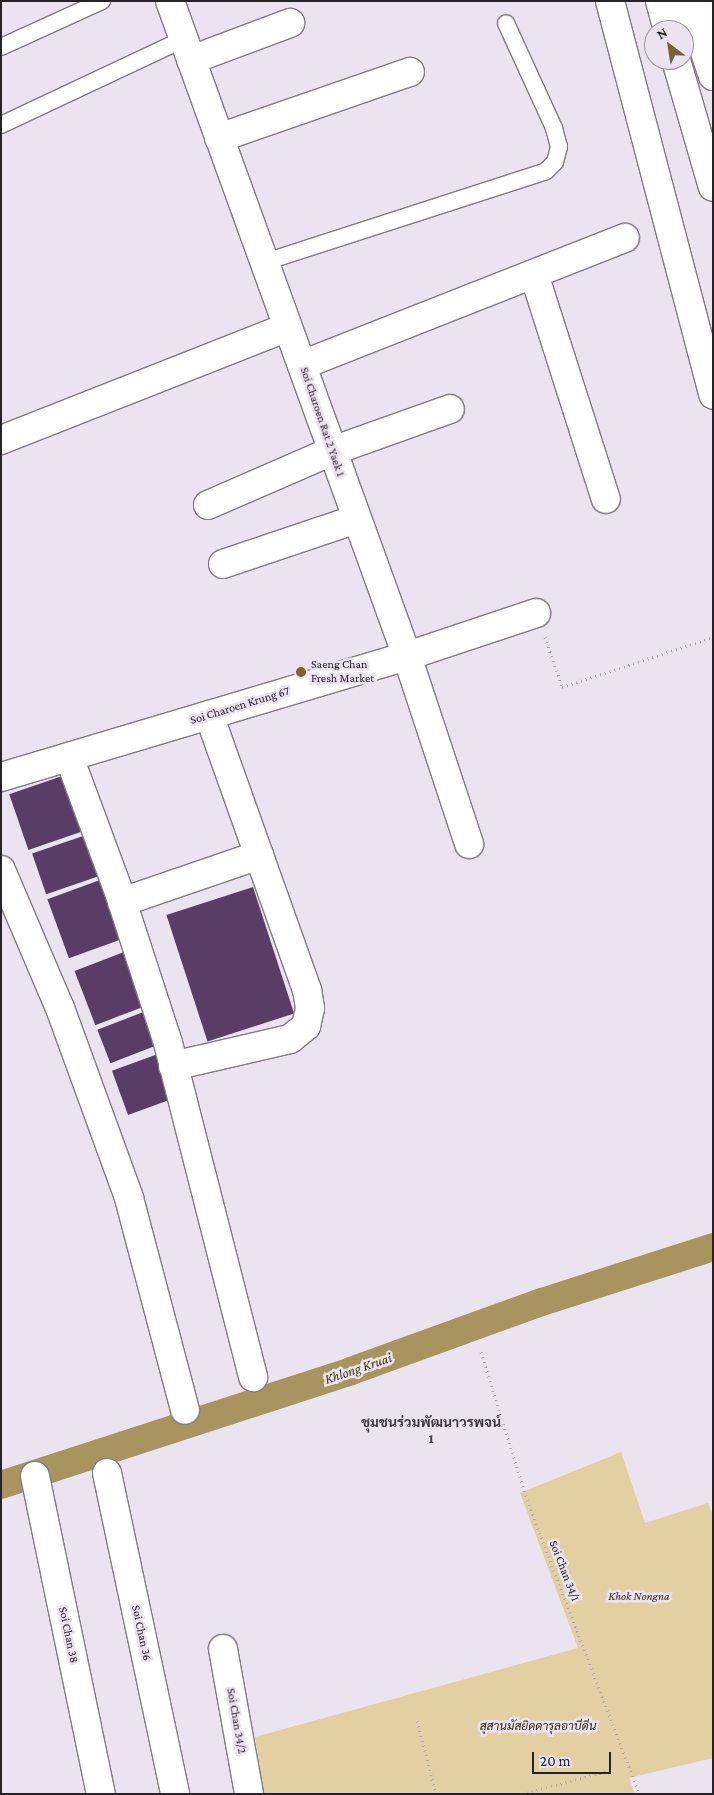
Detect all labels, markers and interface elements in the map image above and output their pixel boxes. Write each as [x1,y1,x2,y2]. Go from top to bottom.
north arrow [644,20,694,70]
text: N [654,24,670,42]
street label: Soi Charoen Rat 2 Yaek 1 [297,365,347,479]
place label: Saeng Chan Fresh Market [311,658,374,686]
marker: Saeng Chan Fresh Market [295,666,307,678]
street label: Soi Charoen Krung 67 [189,684,291,728]
water label: Khlong Kruai [322,1349,394,1387]
district label: ชุมชนร่วมพัฒนาวรพจน์ 1 [361,1414,501,1446]
street label: Soi Chan 34/1 [546,1538,582,1604]
park label: Khok Nongna [608,1590,670,1604]
street label: Soi Chan 36 [128,1604,154,1662]
street label: Soi Chan 38 [55,1606,81,1664]
street label: Soi Chan 34/2 [223,1687,249,1755]
park label: สุสานมัสยิดดารุลอาบีดีน [480,1720,596,1734]
scale bar [534,1742,613,1774]
text: 20 m [540,1753,571,1769]

